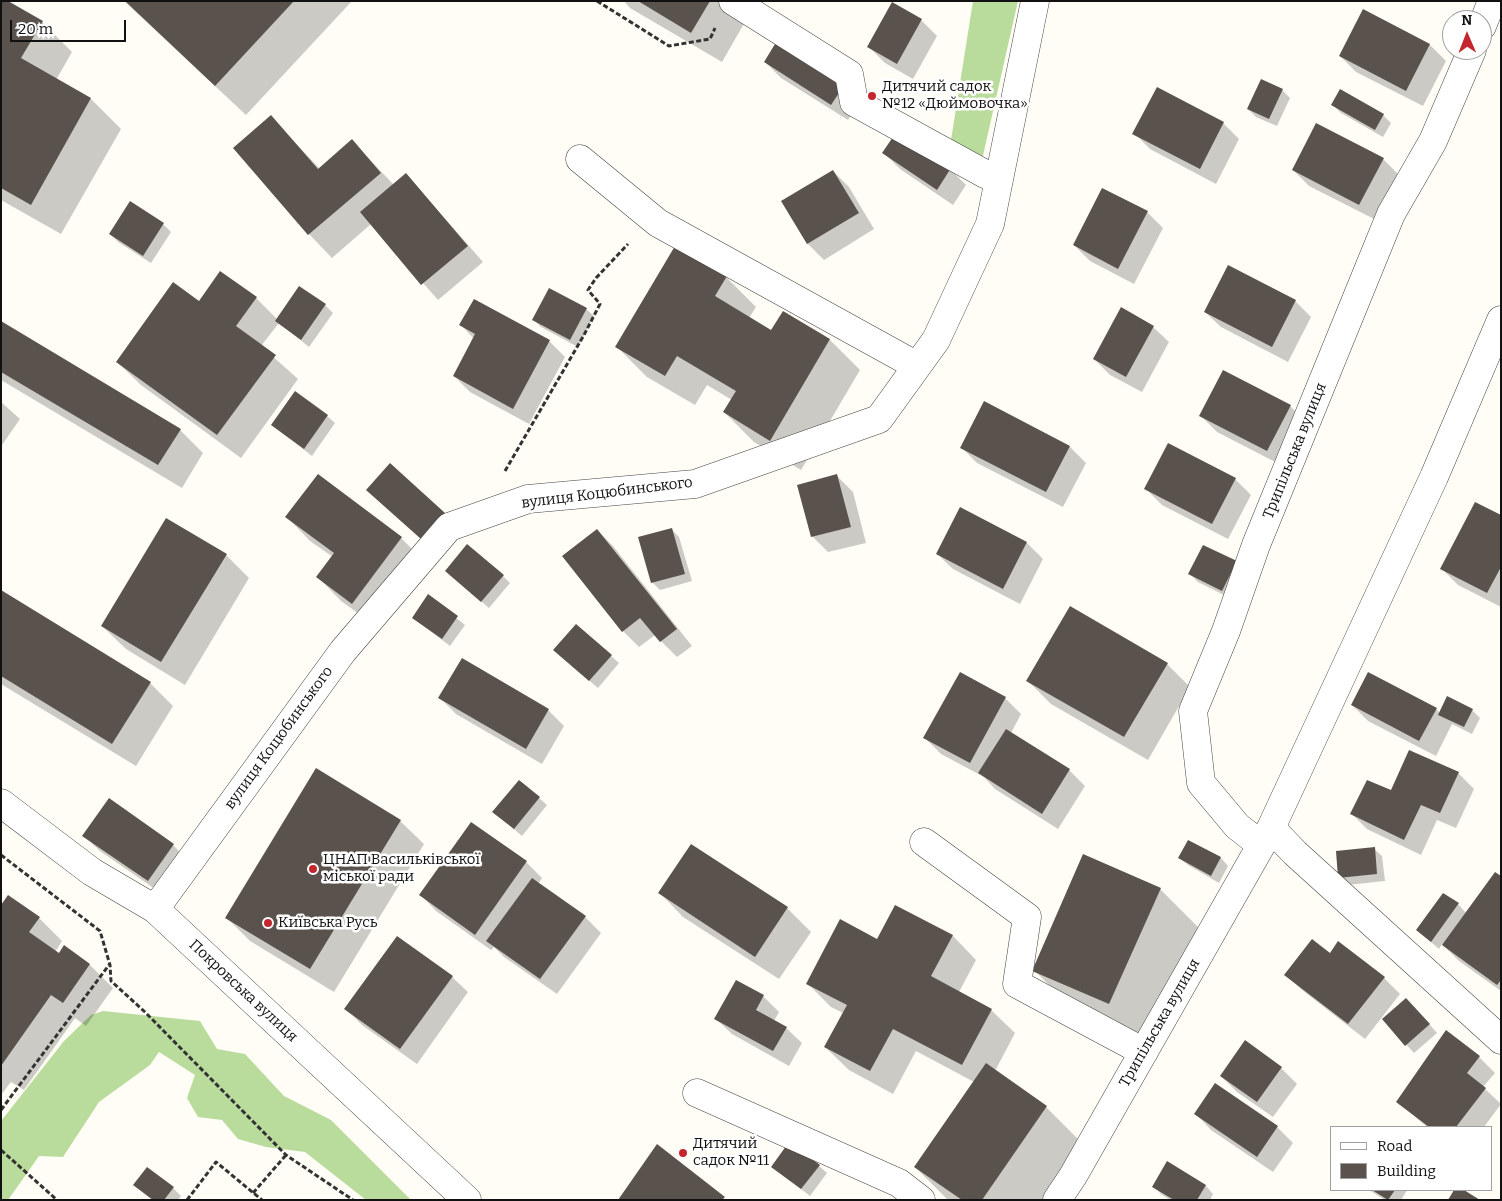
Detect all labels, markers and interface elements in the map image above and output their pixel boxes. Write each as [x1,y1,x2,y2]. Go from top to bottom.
scale bar [12,10,129,42]
north arrow [1442,10,1492,60]
text: N [1461,12,1472,29]
text: 20 m [18,20,53,38]
place label: Дитячий садок №12 «Дюймовочка» [882,78,1028,113]
marker: Дитячий садок №12 «Дюймовочка» [866,90,878,102]
street label: Трипільська вулиця [1259,380,1331,522]
street label: вулиця Коцюбинського [520,474,694,512]
street label: вулиця Коцюбинського [221,663,337,813]
place label: ЦНАП Васильківської міської ради [323,851,480,886]
marker: ЦНАП Васильківської міської ради [307,863,319,875]
place label: Київська Русь [278,914,377,932]
marker: Київська Русь [262,917,274,929]
street label: Покровська вулиця [185,936,301,1046]
street label: Трипільська вулиця [1116,956,1204,1090]
legend [1330,1126,1492,1191]
place label: Дитячий садок №11 [693,1135,769,1170]
text: Road [1377,1137,1412,1155]
marker: Дитячий садок №11 [677,1147,689,1159]
text: Building [1377,1162,1436,1180]

